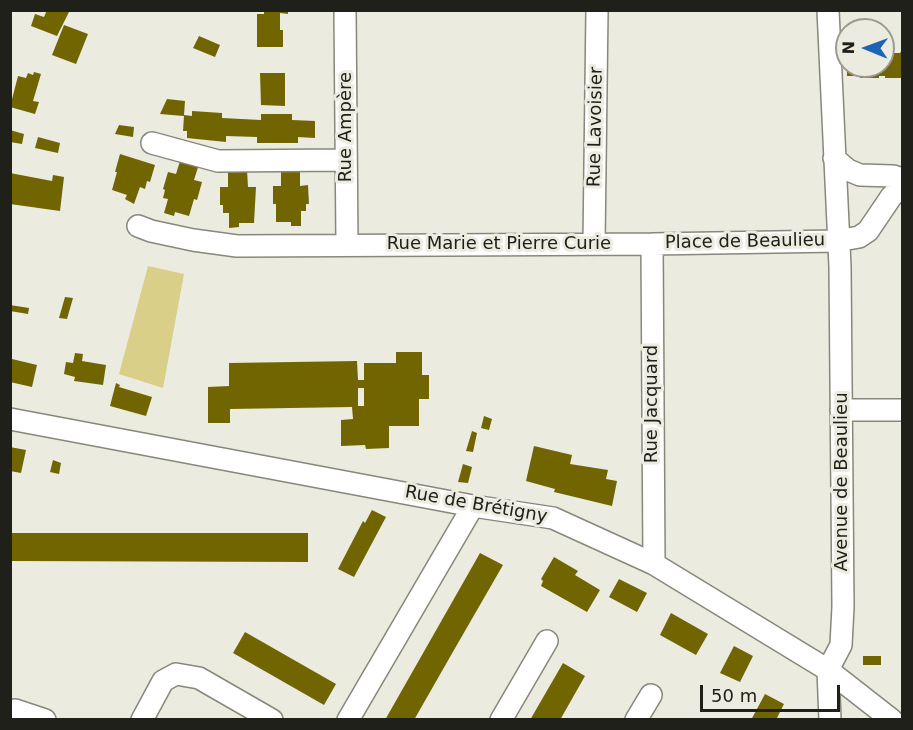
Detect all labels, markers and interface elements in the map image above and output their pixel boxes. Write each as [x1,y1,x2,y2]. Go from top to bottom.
north arrow [835,18,895,78]
text: N [839,41,858,55]
street label: Rue Lavoisier [584,67,608,187]
street label: Rue Ampère [335,72,357,182]
street label: Place de Beaulieu [665,230,825,254]
street label: Rue Marie et Pierre Curie [387,233,611,255]
street label: Rue Jacquard [641,345,663,463]
street label: Avenue de Beaulieu [831,392,853,572]
street label: Rue de Brétigny [403,482,549,528]
scale bar [703,673,842,711]
text: 50 m [711,685,757,706]

